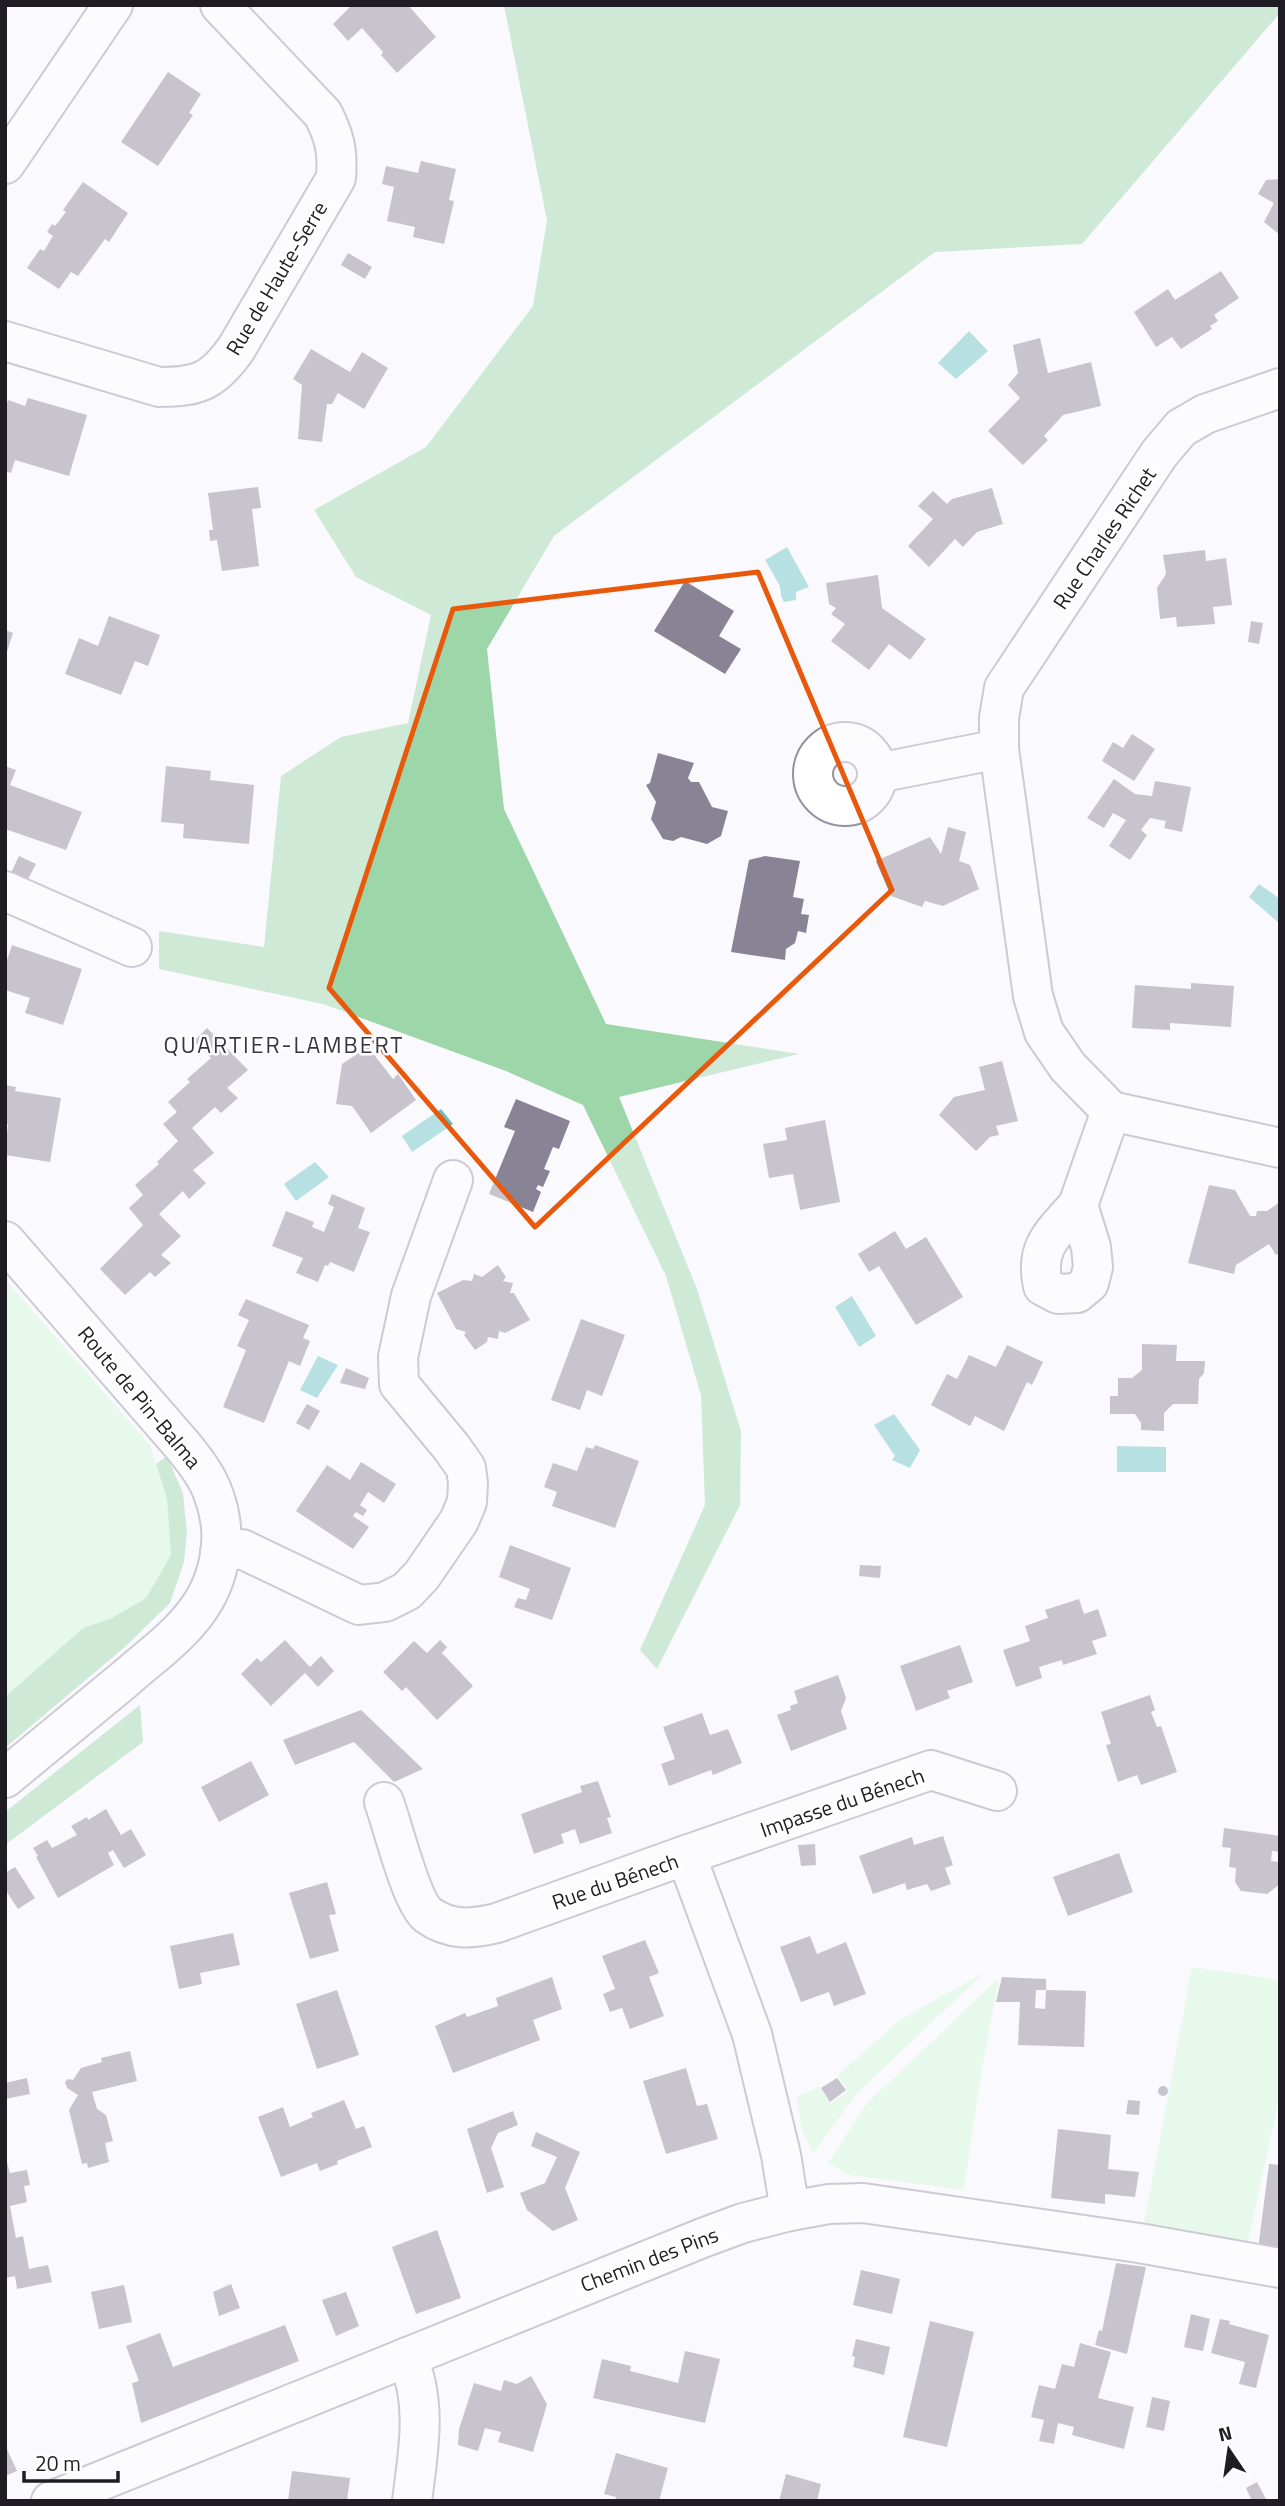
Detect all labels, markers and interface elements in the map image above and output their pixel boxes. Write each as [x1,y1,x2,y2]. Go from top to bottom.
street label: Rue de Haute-Serre [217,195,335,361]
street label: Rue Charles Richet [1044,460,1164,616]
district label: QUARTIER-LAMBERT [164,1027,404,1062]
street label: Route de Pin-Balma [71,1319,210,1476]
street label: Impasse du Bénech [756,1759,928,1845]
street label: Rue du Bénech [547,1844,683,1918]
street label: Chemin des Pins [575,2218,723,2300]
north arrow [1194,2415,1264,2485]
text: N [1215,2417,1235,2449]
scale bar [24,2440,119,2484]
text: 20 m [35,2447,81,2479]

